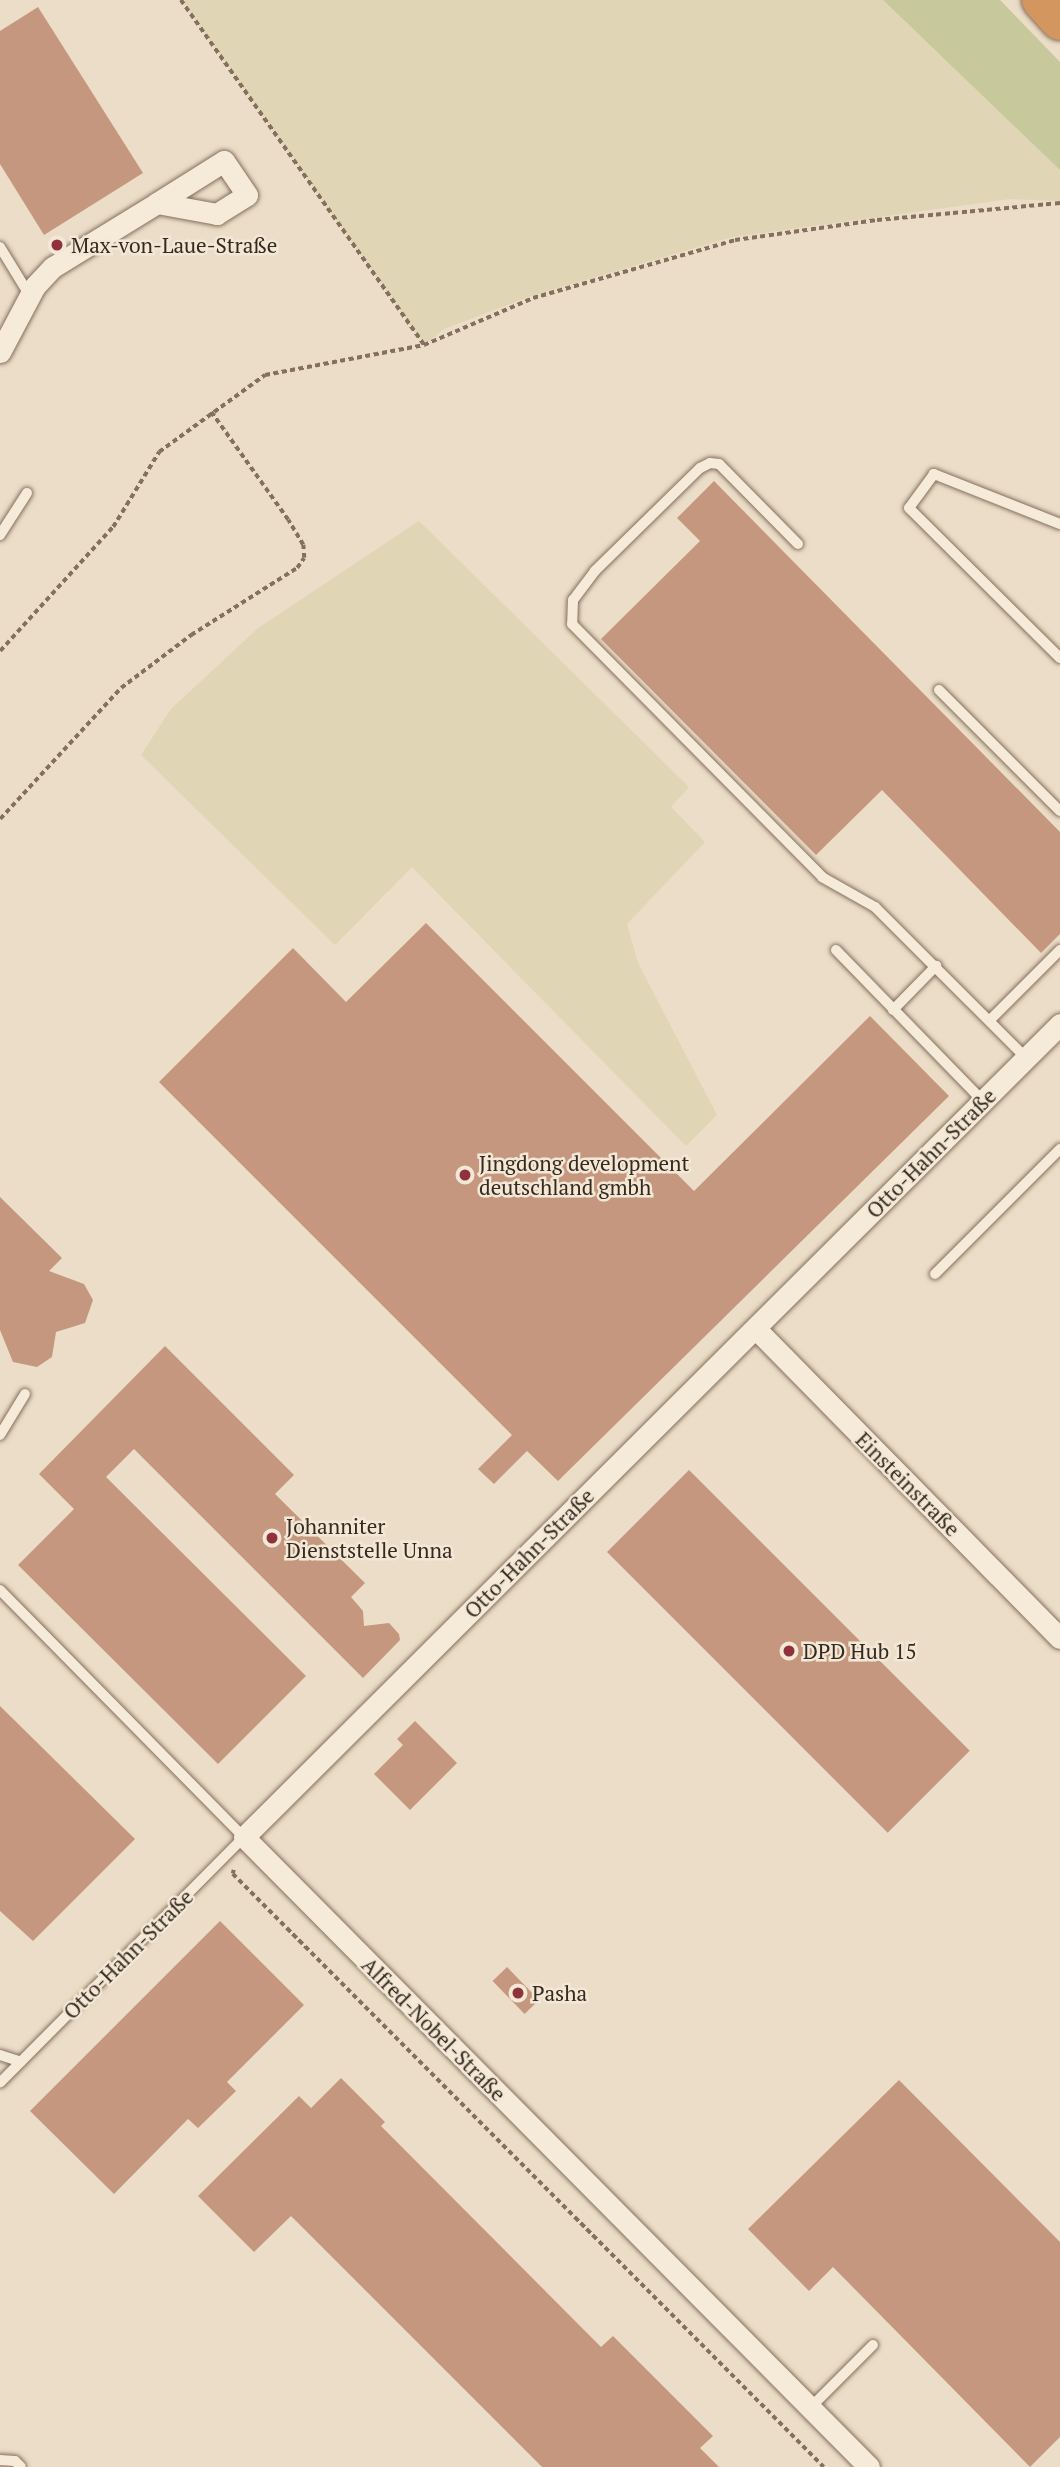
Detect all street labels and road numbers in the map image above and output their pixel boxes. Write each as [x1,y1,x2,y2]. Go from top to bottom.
street label: Otto-Hahn-Straße [861,1083,1001,1223]
street label: Einsteinstraße [851,1427,965,1541]
street label: Otto-Hahn-Straße [459,1483,599,1623]
street label: Otto-Hahn-Straße [58,1884,198,2024]
street label: Alfred-Nobel-Straße [357,1952,511,2106]

